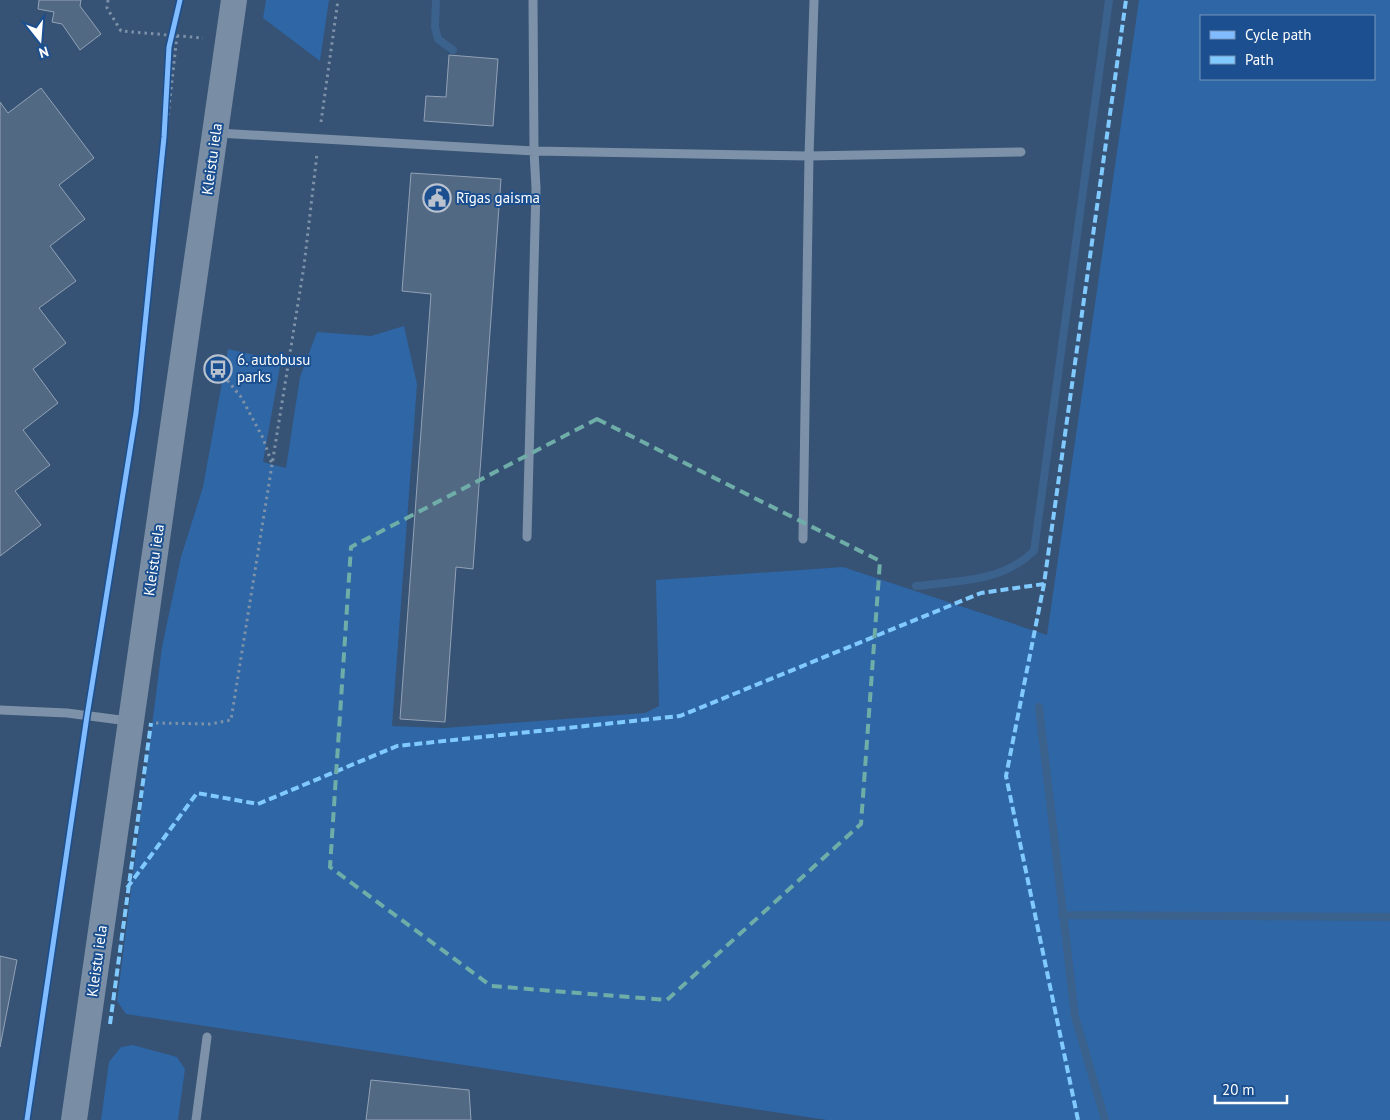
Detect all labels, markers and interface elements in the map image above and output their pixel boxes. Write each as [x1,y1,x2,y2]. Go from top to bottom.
north arrow [15,15,65,65]
legend [1200,15,1375,80]
text: Cycle path [1245,25,1311,44]
text: N [37,42,51,62]
text: Path [1245,50,1274,69]
street label: Kleistu iela [197,122,226,196]
public building icon: Rīgas gaisma [422,183,452,213]
place label: Rīgas gaisma [456,188,540,207]
place label: 6. autobusu parks [237,350,310,386]
bus stop icon: 6. autobusu parks [203,354,233,384]
street label: Kleistu iela [139,523,168,597]
street label: Kleistu iela [82,924,111,998]
scale bar [1215,1072,1288,1104]
text: 20 m [1222,1080,1255,1099]

